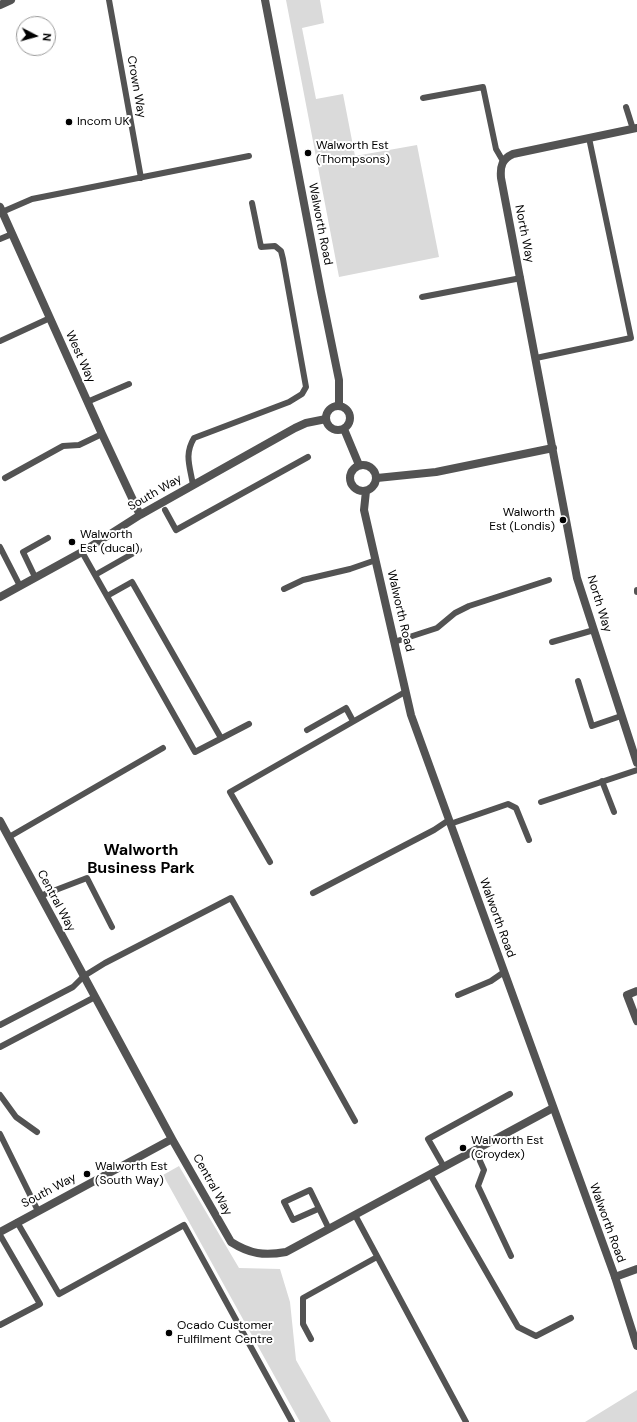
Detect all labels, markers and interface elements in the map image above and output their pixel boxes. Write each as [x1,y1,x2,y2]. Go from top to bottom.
north arrow [16,16,56,56]
text: N [40,32,54,42]
street label: Crown Way [123,55,149,119]
place label: Incom UK [77,115,129,129]
marker: Incom UK [64,117,74,127]
place label: Walworth Est (Thompsons) [316,139,390,167]
marker: Walworth Est (Thompsons) [303,148,313,158]
street label: Walworth Road [305,182,335,266]
street label: North Way [511,204,537,264]
street label: West Way [62,329,98,385]
street label: South Way [126,472,184,514]
place label: Walworth Est (Londis) [489,506,555,534]
marker: Walworth Est (Londis) [558,515,568,525]
place label: Walworth Est (ducal) [80,528,139,556]
marker: Walworth Est (ducal) [67,537,77,547]
street label: Walworth Road [384,569,416,653]
street label: North Way [584,574,614,634]
district label: Walworth Business Park [87,841,195,879]
street label: Central Way [34,868,78,934]
street label: Walworth Road [476,876,518,960]
place label: Walworth Est (Croydex) [471,1134,544,1162]
marker: Walworth Est (Croydex) [458,1143,468,1153]
street label: Central Way [189,1152,235,1218]
place label: Walworth Est (South Way) [95,1160,168,1188]
marker: Walworth Est (South Way) [82,1169,92,1179]
street label: South Way [19,1171,79,1211]
street label: Walworth Road [586,1181,628,1265]
place label: Ocado Customer Fulfilment Centre [177,1319,273,1347]
marker: Ocado Customer Fulfilment Centre [164,1328,174,1338]

